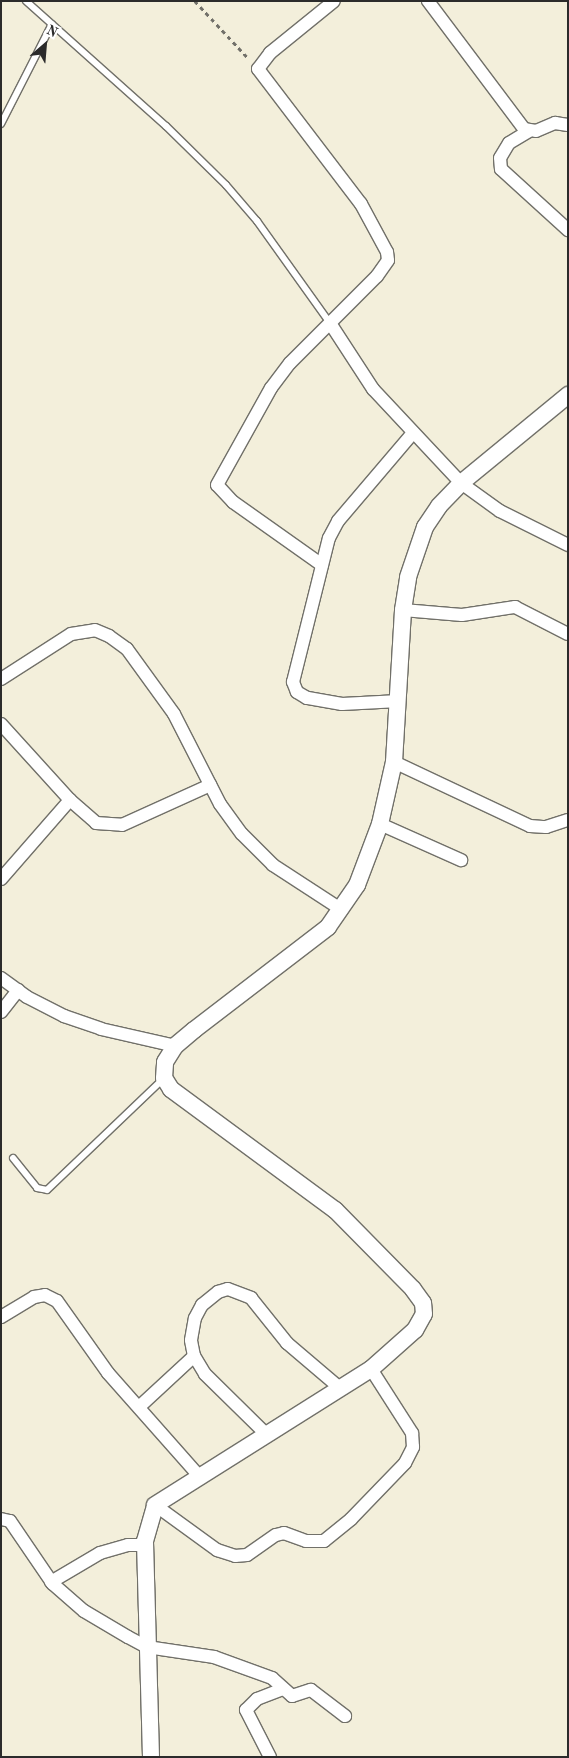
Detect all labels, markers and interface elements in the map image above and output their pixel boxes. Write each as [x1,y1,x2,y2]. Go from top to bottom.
north arrow [20,20,70,70]
text: N [44,23,60,40]

